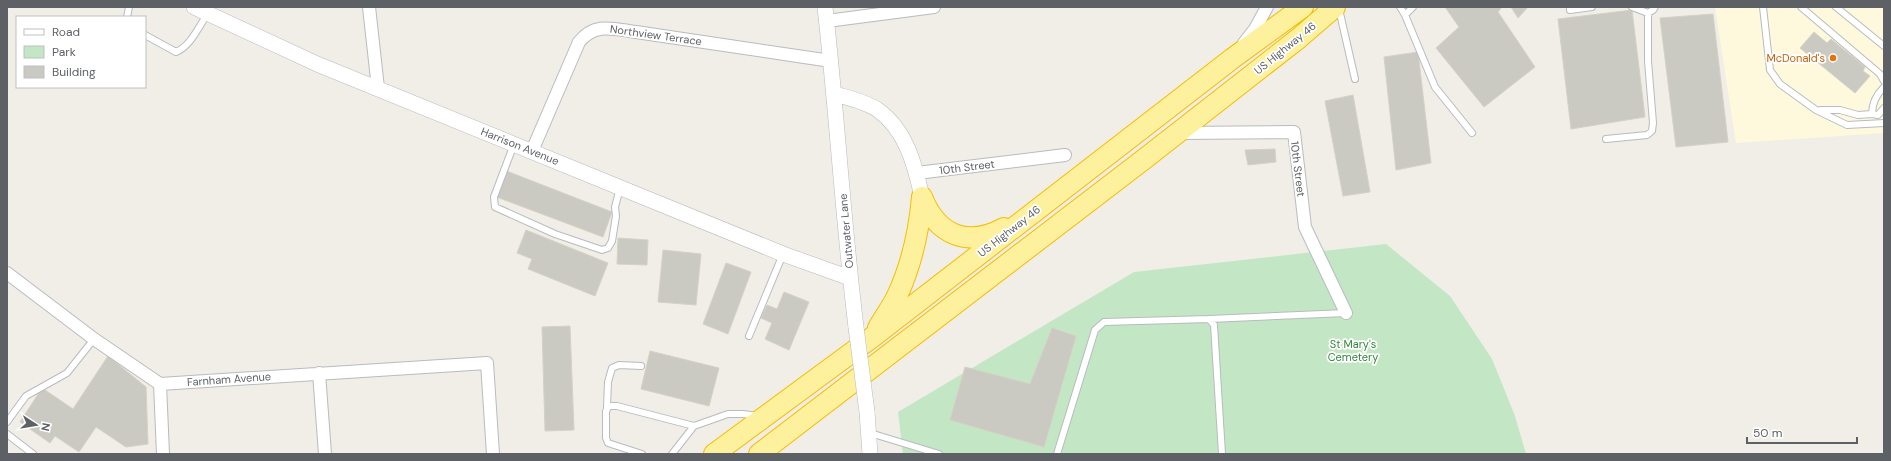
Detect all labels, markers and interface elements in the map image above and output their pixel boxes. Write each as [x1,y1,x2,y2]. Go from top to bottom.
legend [16,16,146,88]
street label: US Highway 46 [1251,19,1319,77]
street label: Northview Terrace [609,22,703,48]
text: Road [52,24,80,40]
text: Park [52,44,76,60]
place label: McDonald's [1766,51,1825,65]
marker: McDonald's [1828,53,1838,63]
text: Building [52,64,96,80]
street label: Harrison Avenue [479,124,561,168]
street label: 10th Street [1288,141,1308,197]
street label: 10th Street [939,157,995,177]
street label: Outwater Lane [836,193,856,269]
street label: US Highway 46 [975,202,1043,260]
park label: St Mary's Cemetery [1328,337,1378,364]
street label: Farnham Avenue [186,369,272,389]
north arrow [16,405,56,445]
scale bar [1747,419,1857,445]
text: N [38,422,53,432]
text: 50 m [1753,425,1782,441]

